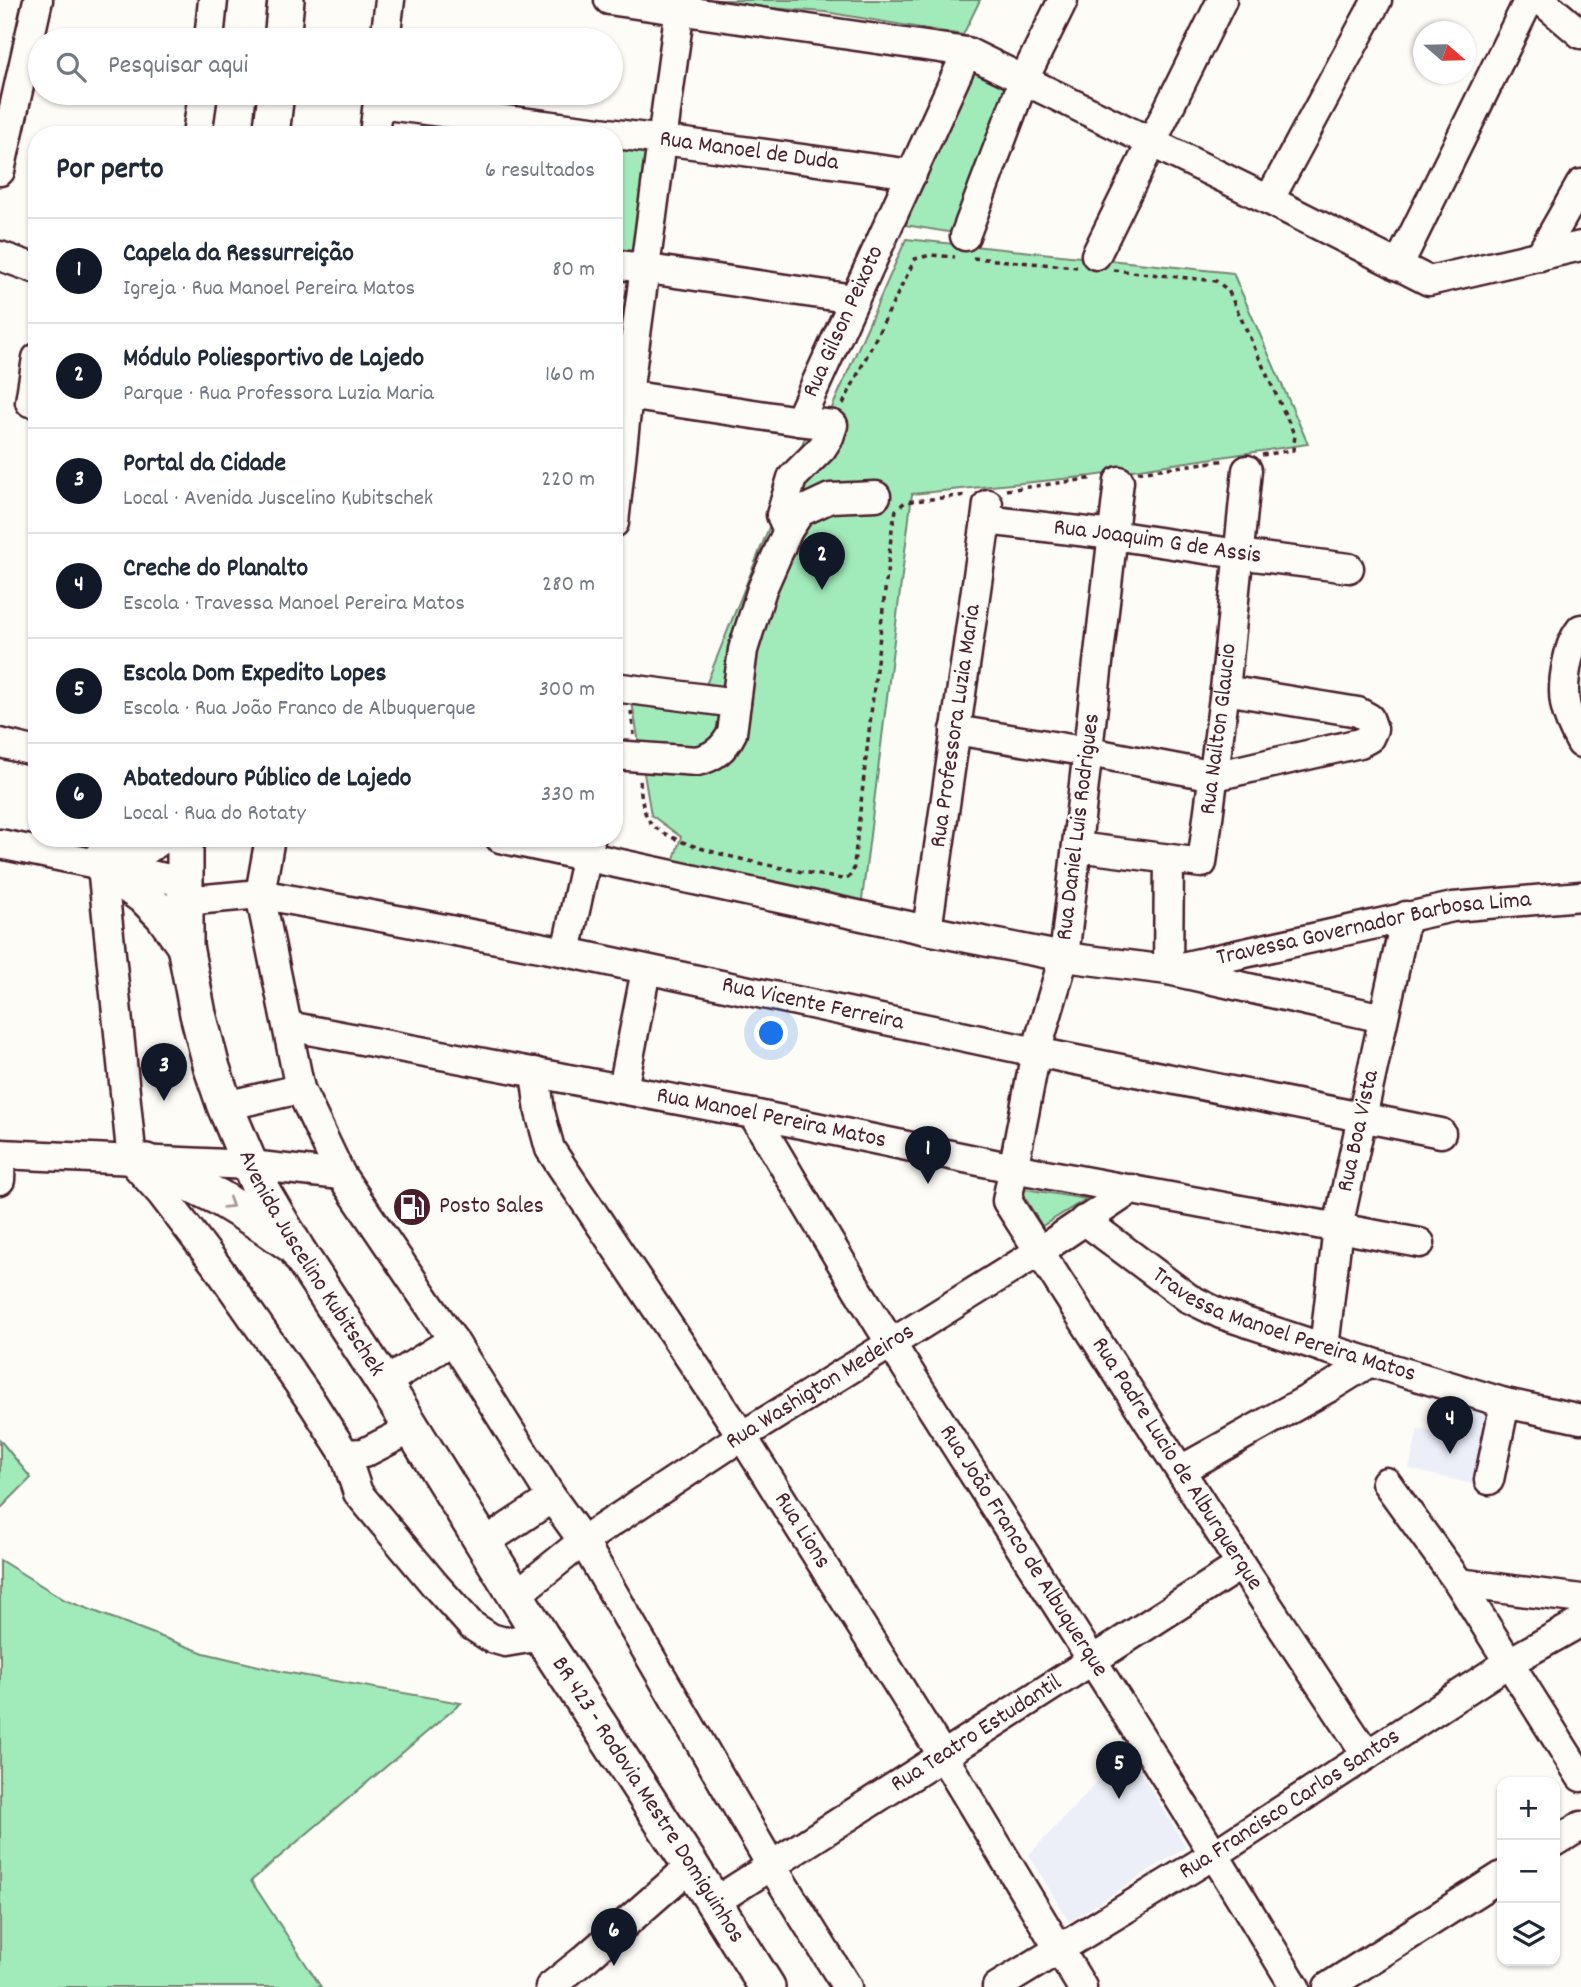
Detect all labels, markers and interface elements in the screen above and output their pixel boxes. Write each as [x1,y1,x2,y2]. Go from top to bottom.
north arrow [1413,21,1476,84]
search box [28,28,623,105]
icon: search [52,48,90,86]
text: Pesquisar aqui [108,48,248,85]
street label: Rua Manoel de Duda [657,123,841,181]
text: Por perto [56,150,164,193]
text: 6 resultados [485,155,595,188]
text: Capela da Ressurreição [123,236,354,273]
street label: Rua Gilson Peixoto [795,240,893,403]
text: 1 [76,254,82,287]
text: 80 m [552,254,595,287]
text: Igreja · Rua Manoel Pereira Matos [123,273,415,306]
text: Módulo Poliesportivo de Lajedo [123,341,424,378]
text: 2 [74,359,84,392]
text: 160 m [545,359,595,392]
text: Parque · Rua Professora Luzia Maria [123,378,434,411]
text: Portal da Cidade [123,446,286,483]
text: 3 [74,464,84,497]
text: 220 m [541,464,595,497]
text: Local · Avenida Juscelino Kubitschek [123,483,433,516]
street label: Rua Joaquim G de Assis [1052,511,1263,574]
pin: 2 [799,532,845,590]
text: Creche do Planalto [123,551,308,588]
text: 4 [74,569,84,602]
text: 280 m [542,569,595,602]
text: Escola · Travessa Manoel Pereira Matos [123,588,465,621]
street label: Rua Professora Luzia Maria [922,602,991,850]
street label: Rua Nailton Glaucio [1192,642,1247,817]
text: Escola Dom Expedito Lopes [123,656,386,693]
text: 5 [74,674,84,707]
text: 300 m [539,674,595,707]
text: Escola · Rua João Franco de Albuquerque [123,693,476,726]
street label: Rua Daniel Luis Rodrigues [1048,712,1110,942]
text: Abatedouro Público de Lajedo [123,761,411,798]
text: 6 [73,779,85,812]
text: 330 m [541,779,595,812]
text: Local · Rua do Rotaty [123,798,306,831]
street label: Travessa Governador Barbosa Lima [1213,883,1533,976]
street label: Rua Vicente Ferreira [719,969,908,1041]
your location [754,1016,788,1050]
pin: 3 [141,1043,187,1101]
street label: Rua Boa Vista [1329,1066,1389,1195]
street label: Rua Manoel Pereira Matos [653,1079,889,1158]
pin: 1 [905,1126,951,1184]
street label: Avenida Juscelino Kubitschek [229,1145,393,1384]
fuel station icon: Posto Sales [391,1186,433,1228]
place label: Posto Sales [439,1190,544,1224]
one-way arrow [221,1195,234,1208]
street label: Travessa Manoel Pereira Matos [1144,1259,1420,1392]
street label: Rua Washigton Medeiros [719,1316,921,1459]
street label: Rua Padre Lucio de Alburquerque [1082,1331,1271,1598]
pin: 4 [1427,1396,1473,1454]
street label: Rua João Franco de Albuquerque [930,1419,1116,1684]
street label: Rua Lions [765,1486,839,1576]
street label: BR 423 - Rodovia Mestre Domiguinhos [542,1650,753,1950]
street label: Rua Teatro Estudantil [884,1667,1069,1802]
street label: Rua Francisco Carlos Santos [1173,1721,1407,1889]
pin: 5 [1096,1741,1142,1799]
map controls [1497,1777,1560,1966]
button: + [1497,1777,1560,1840]
button: − [1497,1840,1560,1903]
button: layers [1497,1903,1560,1966]
pin: 6 [591,1908,637,1966]

